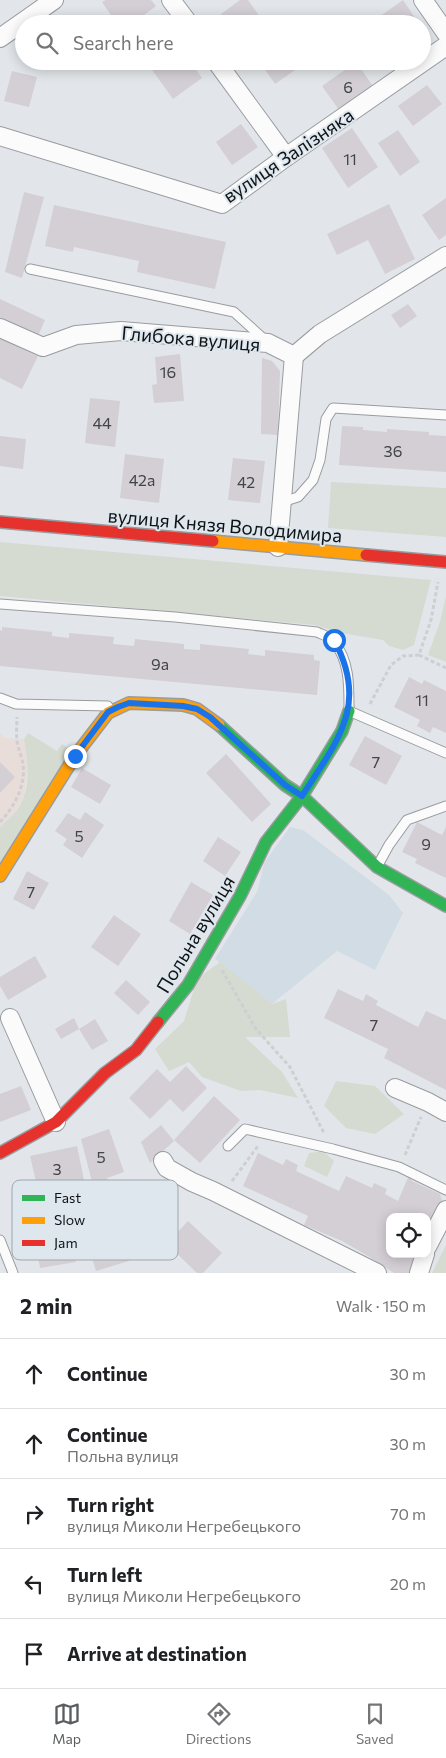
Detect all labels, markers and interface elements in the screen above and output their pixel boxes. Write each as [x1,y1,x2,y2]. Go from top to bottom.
search box [15,15,431,70]
icon: search [33,29,61,57]
text: Search here [73,31,173,54]
house number: 6 [343,77,353,96]
street label: вулиця Залізняка [218,103,358,207]
house number: 11 [343,149,357,168]
street label: Глибока вулиця [121,320,261,356]
house number: 16 [160,362,176,381]
house number: 44 [92,413,112,432]
house number: 36 [384,441,402,460]
house number: 42а [129,470,155,489]
house number: 42 [237,472,255,491]
street label: вулиця Князя Володимира [107,503,343,547]
route start [323,629,346,652]
house number: 9а [151,654,169,673]
house number: 11 [415,690,429,709]
route end [64,745,87,768]
house number: 7 [372,752,380,771]
house number: 5 [74,826,84,845]
house number: 9 [421,834,431,853]
street label: Польна вулиця [151,871,239,997]
house number: 7 [27,882,35,901]
house number: 7 [370,1015,378,1034]
house number: 5 [96,1147,106,1166]
house number: 3 [52,1159,62,1178]
legend [12,1180,178,1260]
text: Fast [54,1189,81,1206]
text: Slow [54,1211,85,1228]
map controls [386,1213,431,1258]
button: locate [386,1213,431,1258]
text: Jam [54,1234,78,1251]
text: 2 min [20,1293,72,1318]
text: Walk · 150 m [336,1296,426,1315]
icon: ahead [20,1360,48,1388]
text: Continue [67,1362,147,1385]
text: 30 m [389,1364,426,1383]
text: Continue [67,1423,147,1446]
icon: ahead [20,1430,48,1458]
text: 30 m [389,1434,426,1453]
text: Польна вулиця [67,1446,179,1465]
text: Turn right [67,1493,154,1516]
icon: right [20,1500,48,1528]
text: 70 m [390,1504,426,1523]
text: вулиця Миколи Негребецького [67,1516,301,1535]
text: Turn left [67,1563,142,1586]
icon: left [20,1570,48,1598]
text: 20 m [390,1574,426,1593]
text: вулиця Миколи Негребецького [67,1586,301,1605]
icon: arrive [20,1640,48,1668]
text: Arrive at destination [67,1642,247,1665]
tab: Map [52,1700,81,1747]
tab: Directions [186,1700,251,1747]
tab: Saved [356,1700,394,1747]

